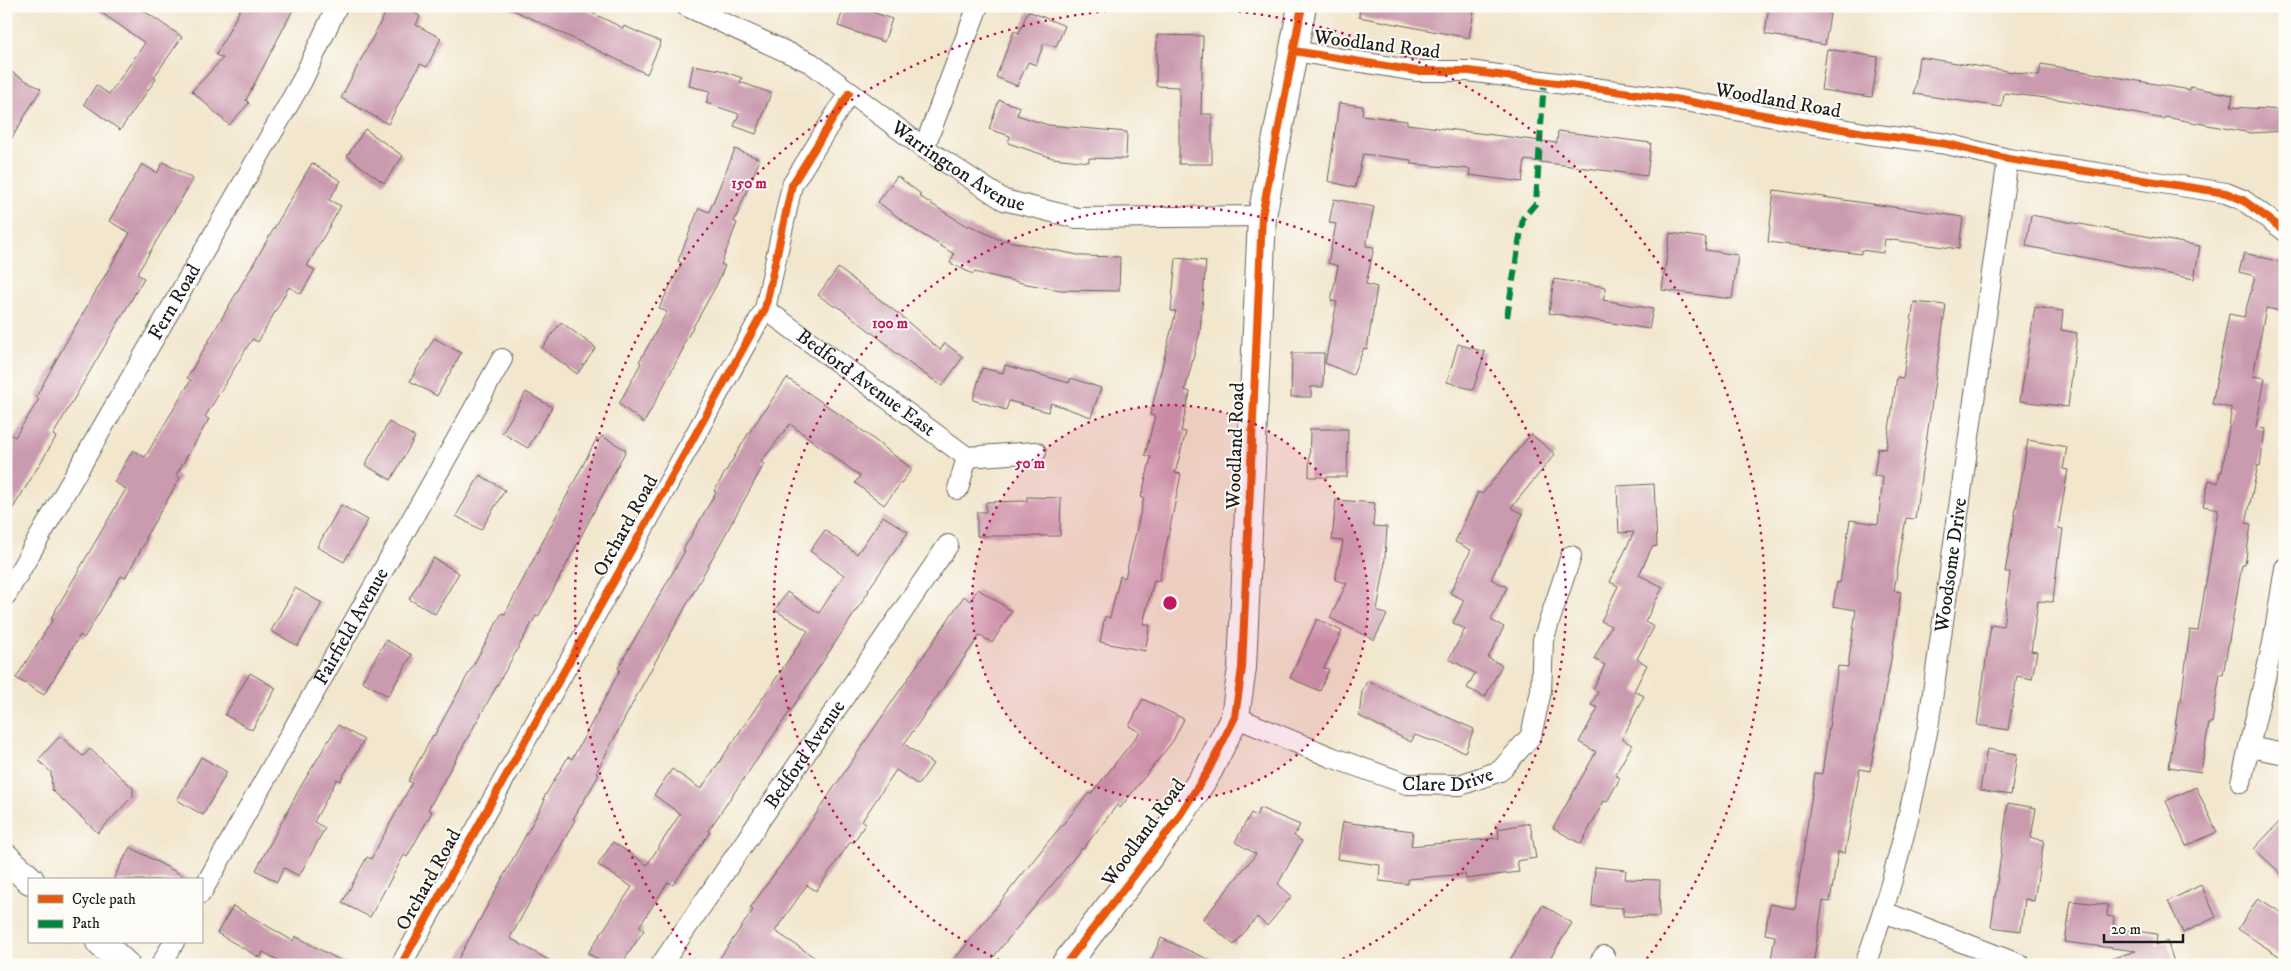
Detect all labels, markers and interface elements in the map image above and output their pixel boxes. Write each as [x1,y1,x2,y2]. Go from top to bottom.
street label: Woodland Road [1311,25,1442,65]
street label: Woodland Road [1712,77,1843,124]
street label: Warrington Avenue [885,115,1027,217]
text: 150 m [731,174,767,193]
street label: Fern Road [143,260,206,345]
text: 100 m [872,314,909,333]
street label: Bedford Avenue East [791,324,940,442]
street label: Woodland Road [1221,382,1251,511]
text: 50 m [1014,454,1046,473]
street label: Orchard Road [588,471,664,581]
street label: Woodsome Drive [1929,496,1973,635]
street label: Fairfield Avenue [308,564,394,689]
centre of rings [1161,594,1179,612]
street label: Bedford Avenue [759,695,851,814]
street label: Clare Drive [1402,762,1497,798]
street label: Woodland Road [1096,774,1192,893]
street label: Orchard Road [391,825,467,935]
legend [28,878,202,944]
text: Cycle path [72,890,136,909]
scale bar [2104,911,2182,943]
text: Path [72,914,100,933]
text: 20 m [2111,920,2141,939]

